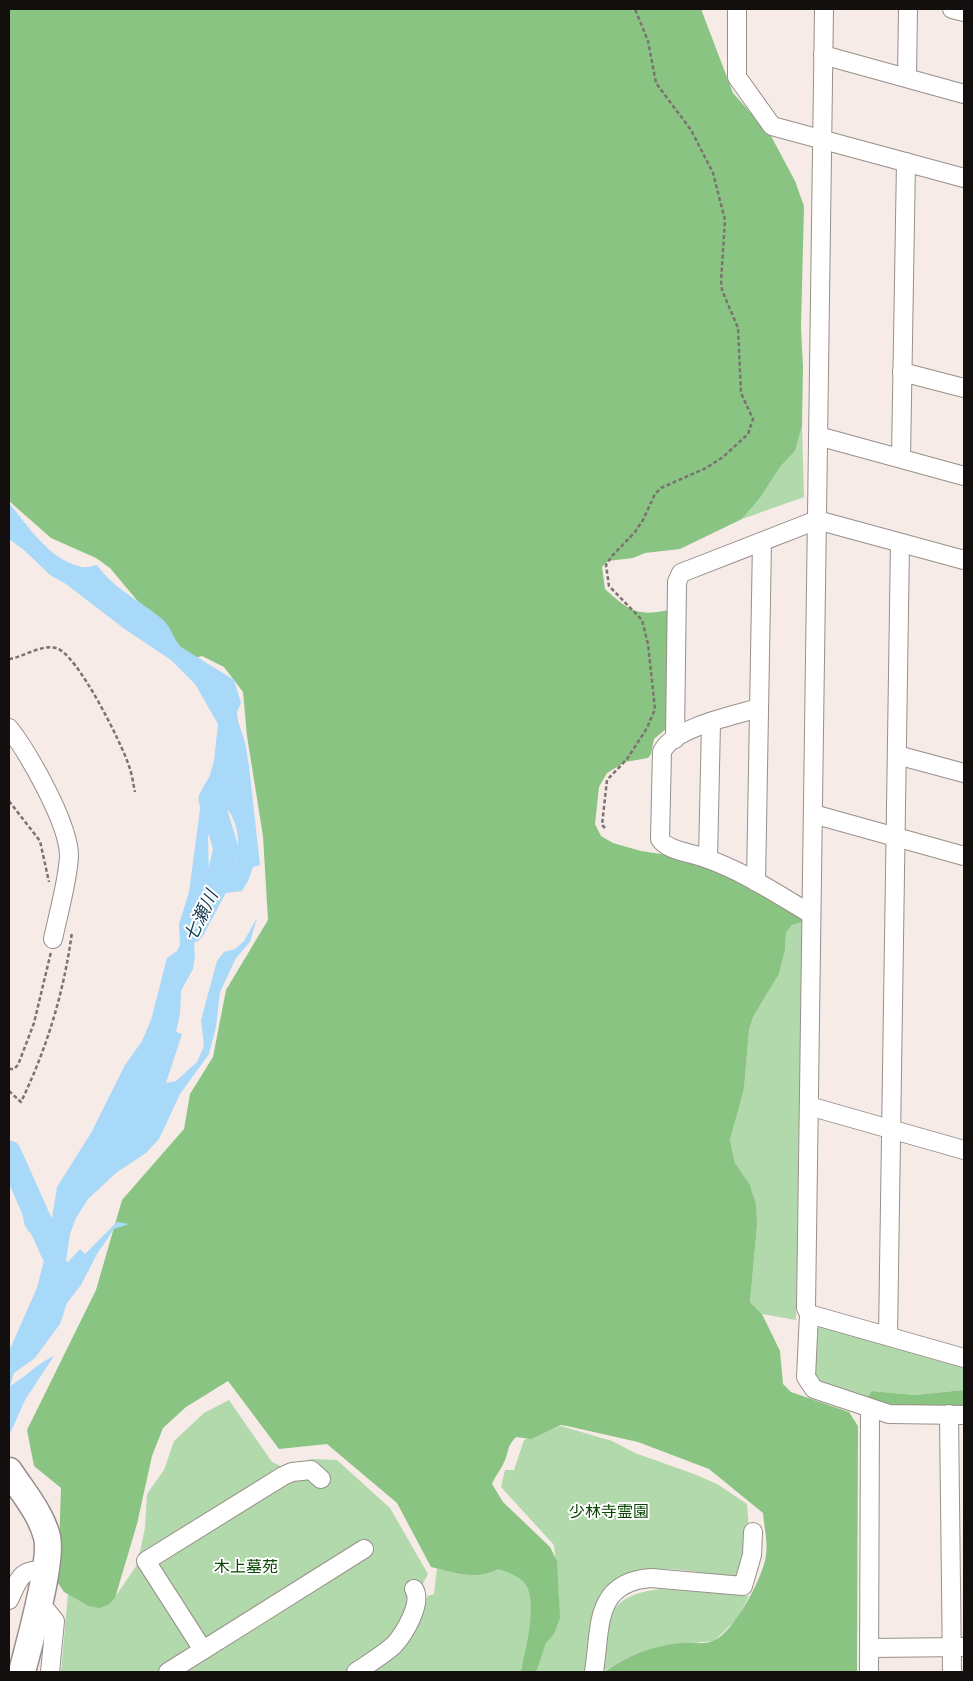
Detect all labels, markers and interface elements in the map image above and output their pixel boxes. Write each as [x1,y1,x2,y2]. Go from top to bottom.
water label: 七瀬川 [179,885,224,945]
park label: 少林寺霊園 [569,1502,649,1521]
park label: 木上墓苑 [214,1557,278,1576]

